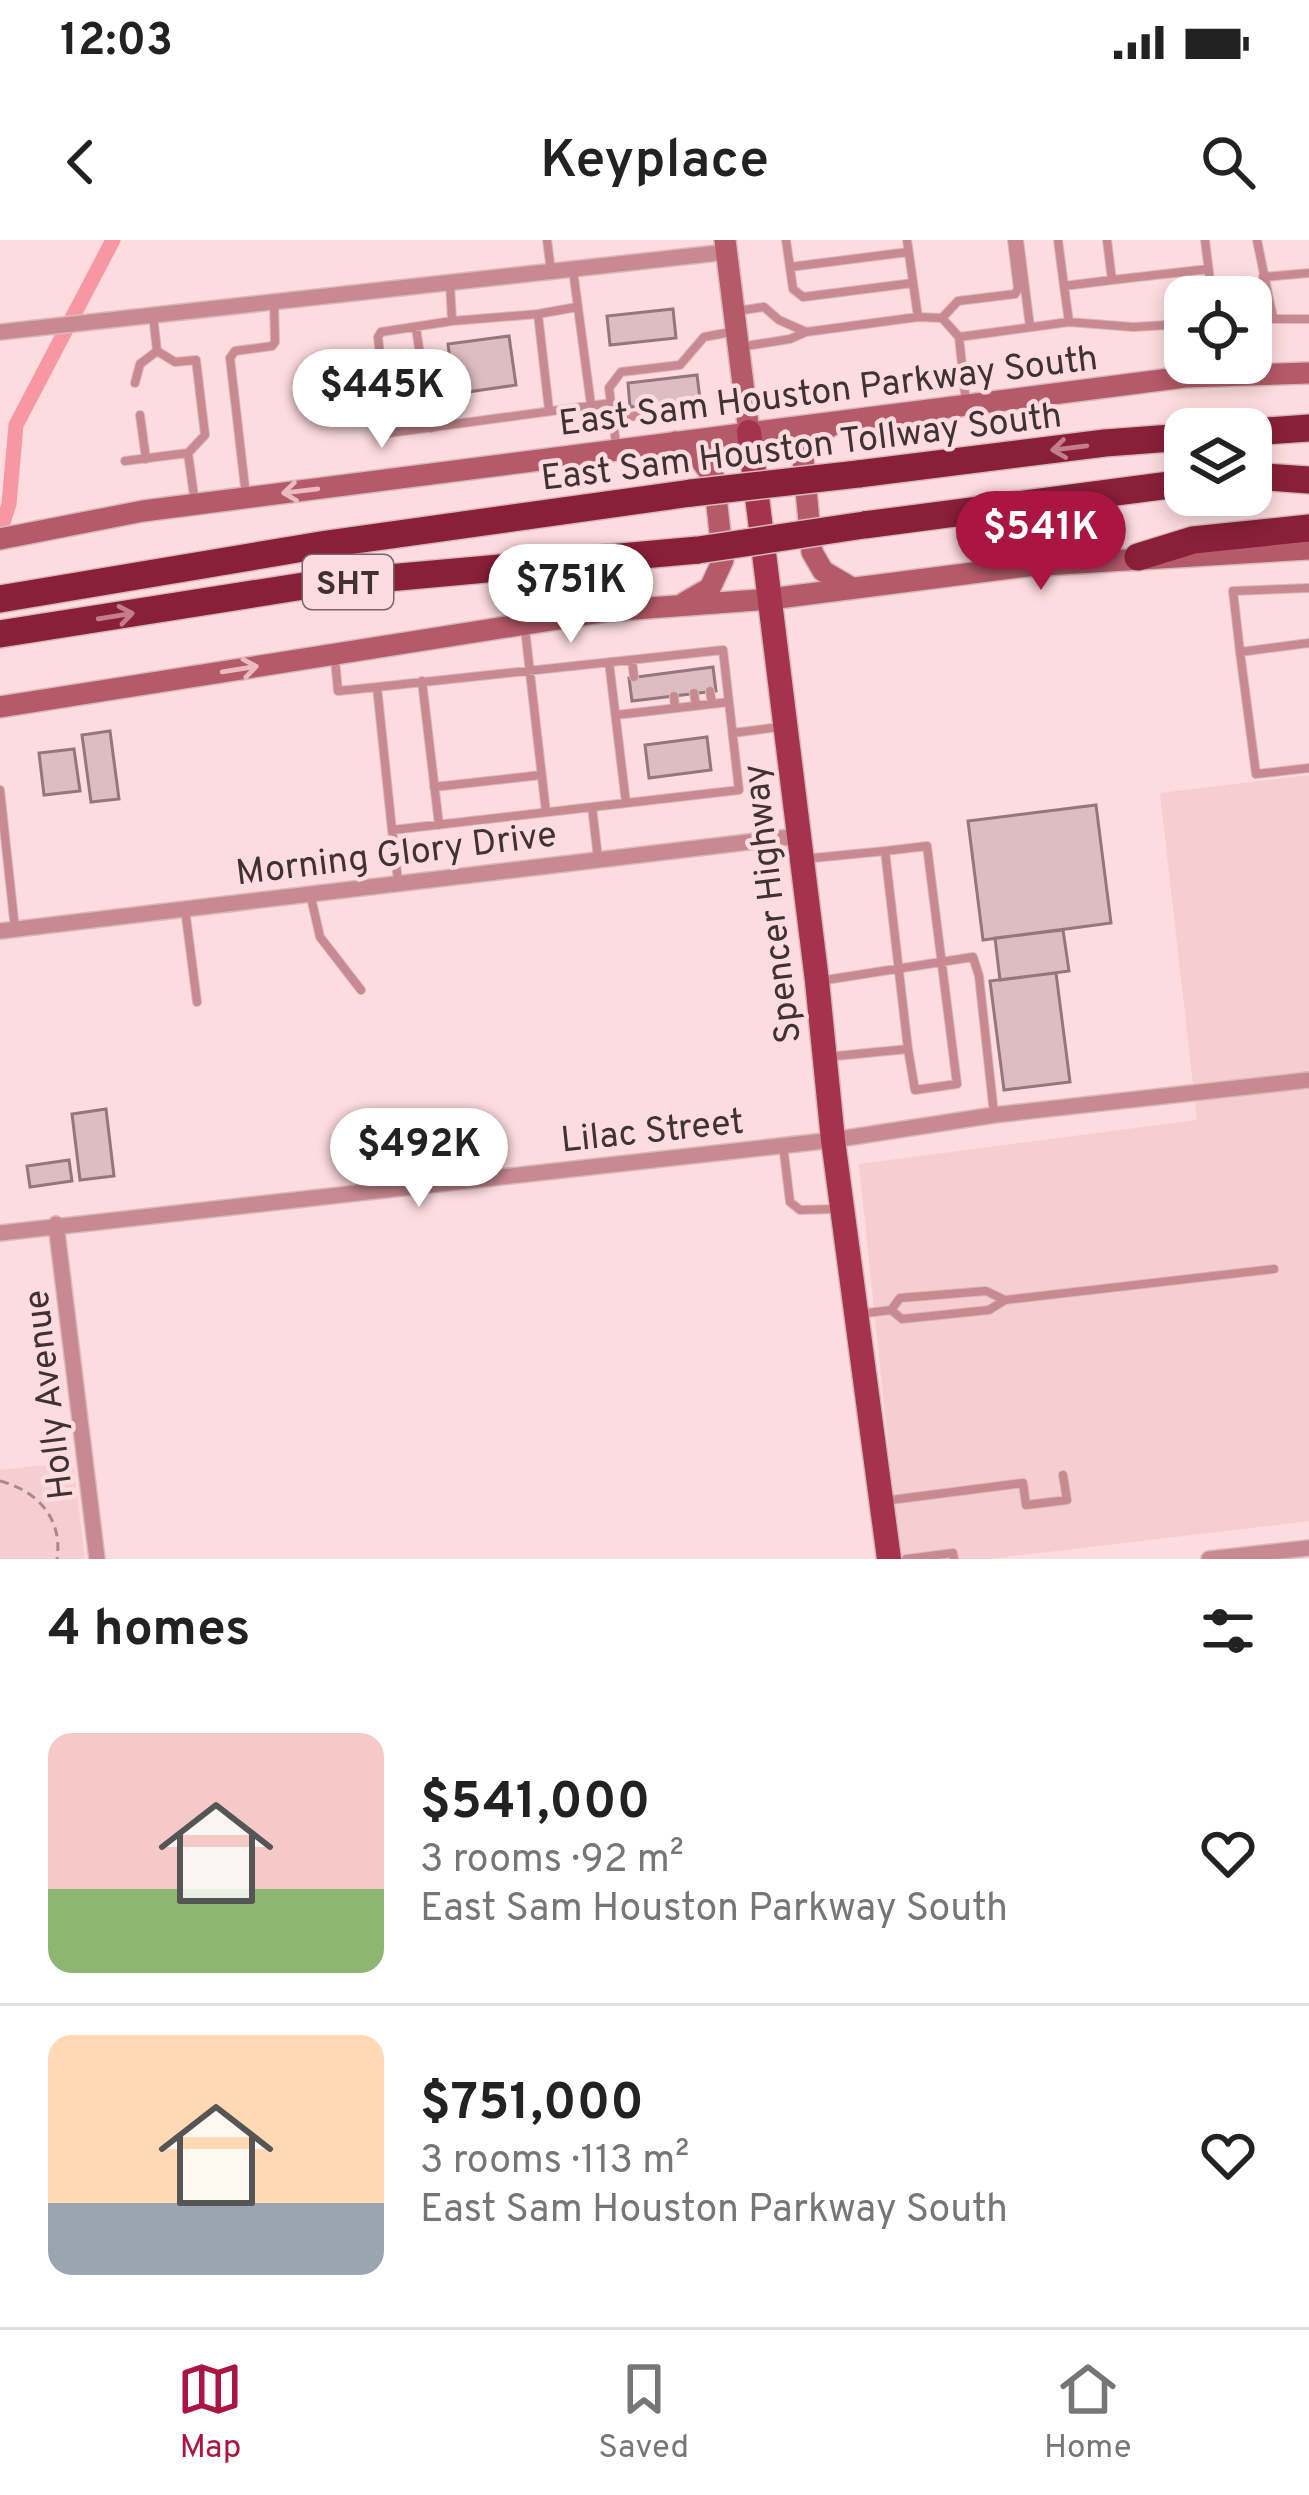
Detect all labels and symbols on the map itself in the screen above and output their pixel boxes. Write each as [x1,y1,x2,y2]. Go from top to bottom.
street label: East Sam Houston Parkway South [556,337,1101,449]
pin: $445K [298,349,466,451]
street label: East Sam Houston Tollway South [538,394,1064,504]
one-way arrow [1050,437,1089,459]
one-way arrow [281,480,320,502]
pin: $541K [957,491,1125,593]
pin: $751K [487,544,655,646]
road number: SHT [303,555,393,609]
one-way arrow [95,604,134,627]
one-way arrow [220,657,259,680]
street label: Spencer Highway [734,761,814,1046]
street label: Morning Glory Drive [233,813,560,898]
street label: Lilac Street [559,1101,746,1165]
pin: $492K [335,1108,503,1210]
street label: Holly Avenue [15,1287,87,1502]

